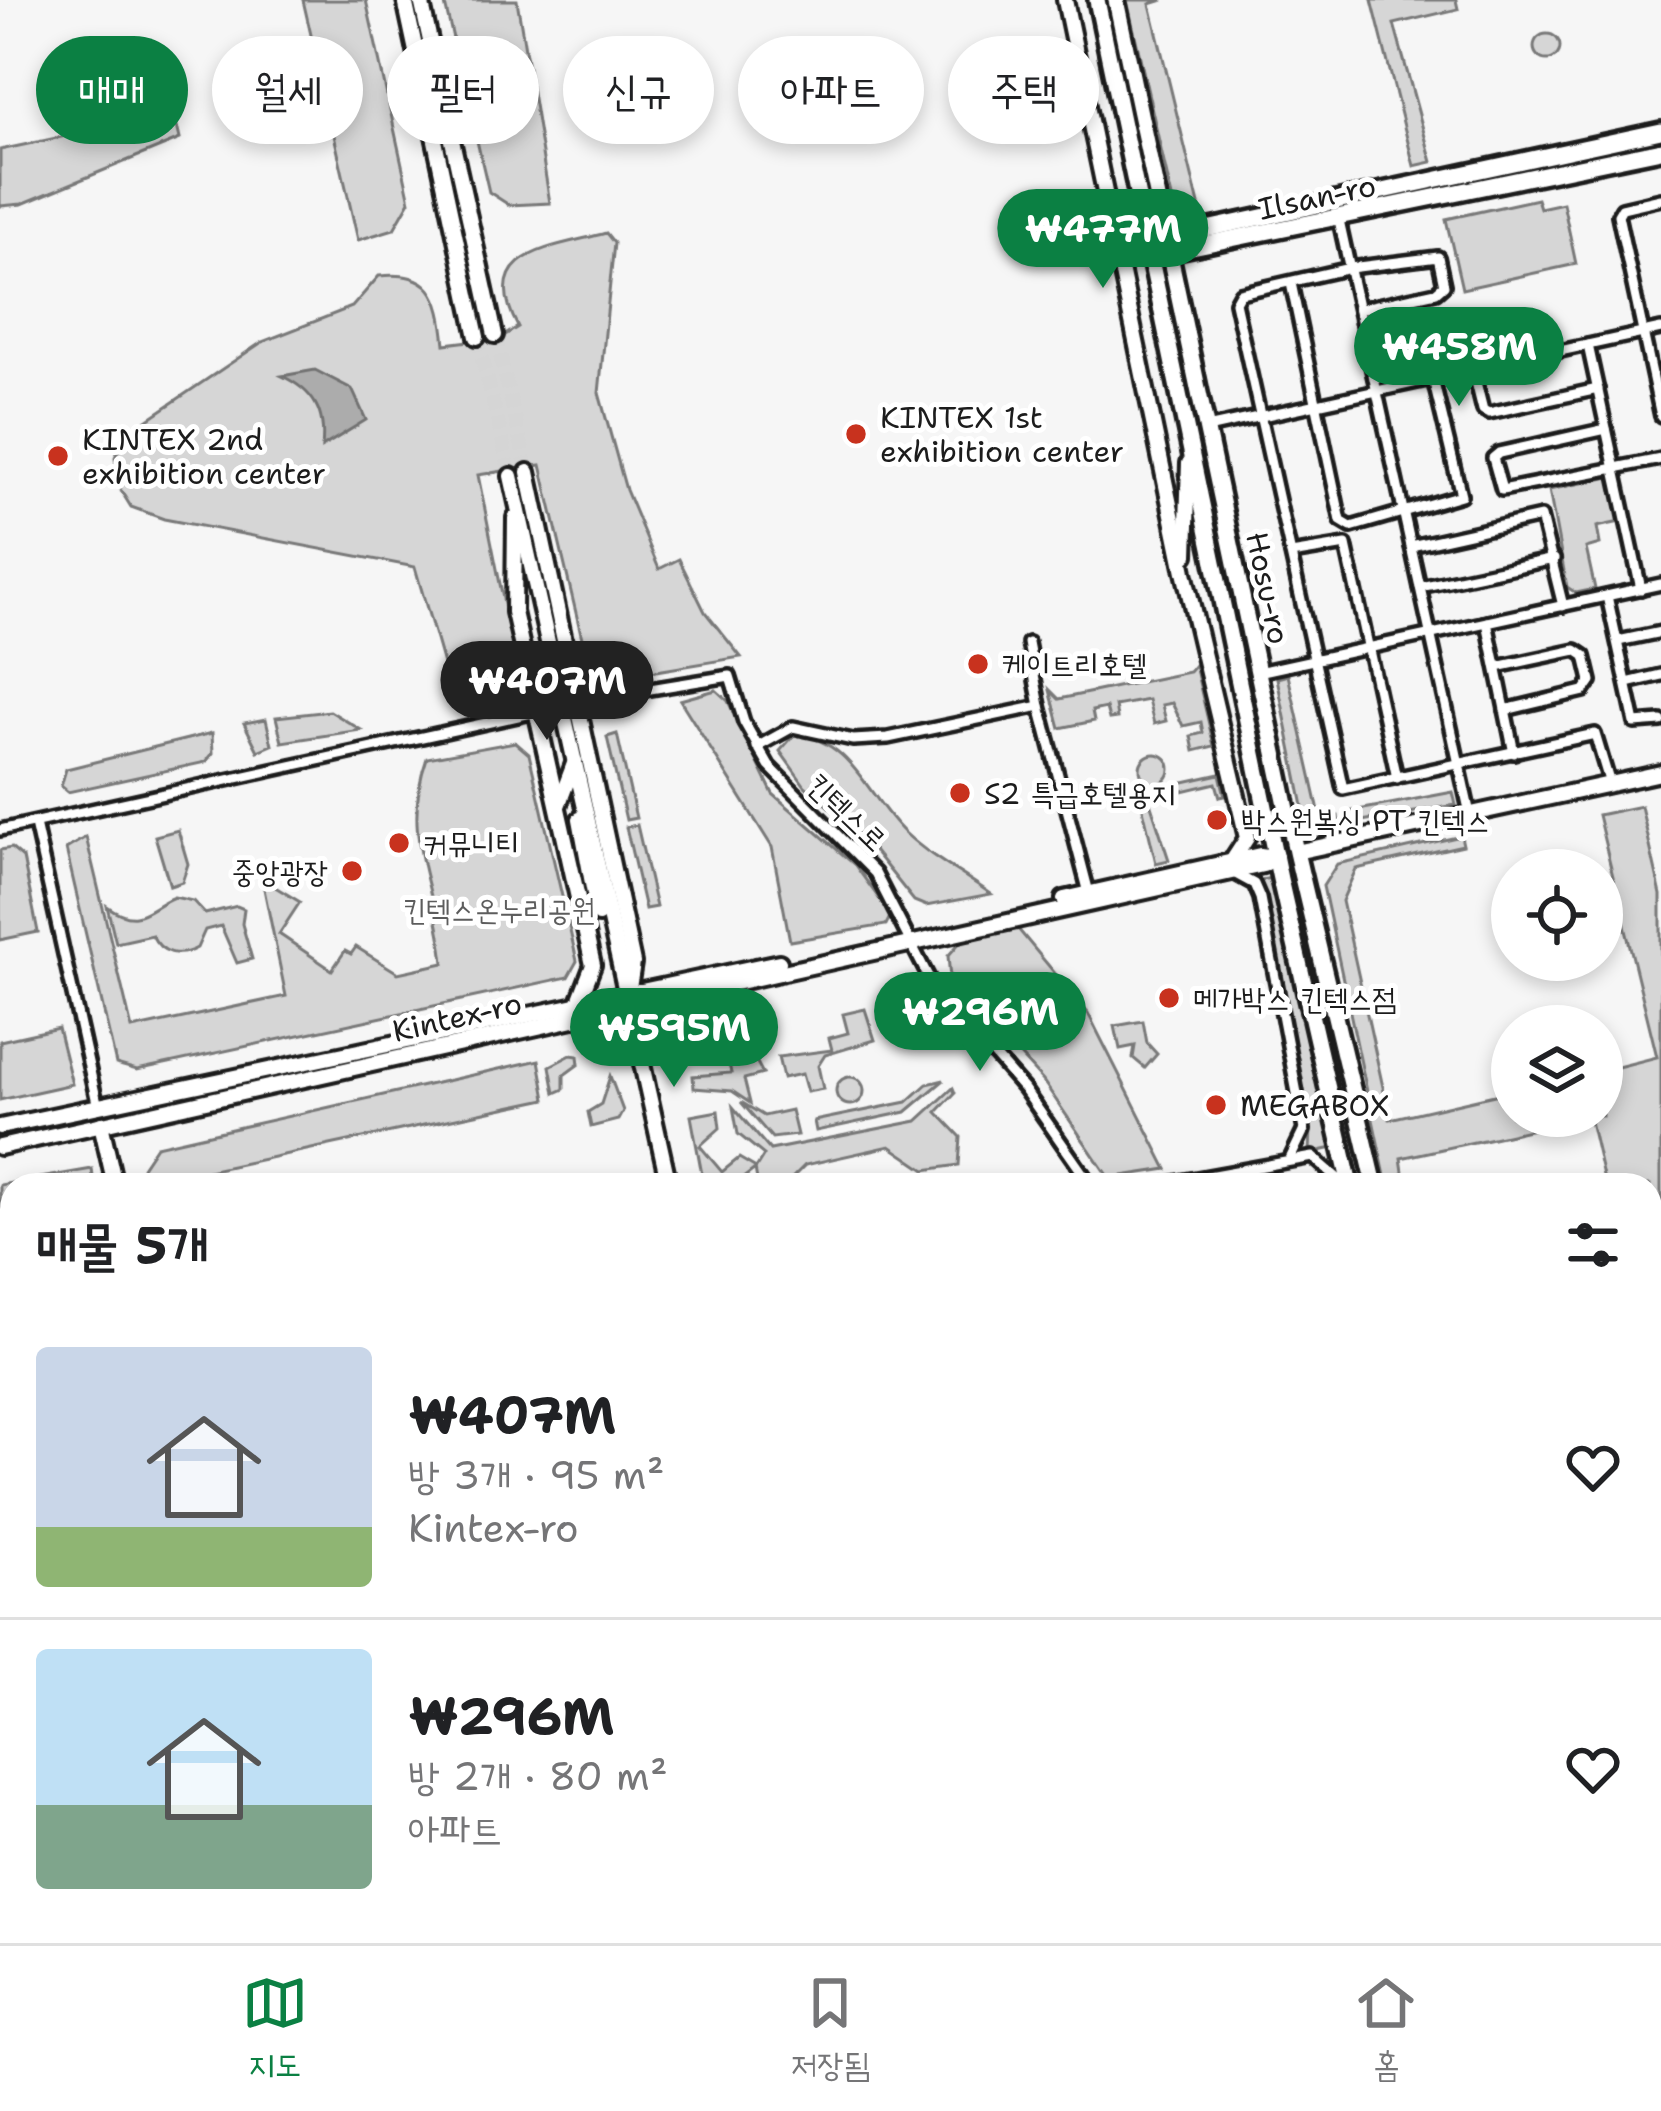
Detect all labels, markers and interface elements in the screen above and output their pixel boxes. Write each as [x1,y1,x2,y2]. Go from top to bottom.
chip: 매매 [36,36,188,144]
chip: 월세 [212,36,363,144]
chip: 필터 [387,36,539,144]
chip: 신규 [563,36,714,144]
chip: 아파트 [738,36,924,144]
chip: 주택 [948,36,1099,144]
street label: Ilsan-ro [1254,165,1380,229]
pin: ₩477M [1019,189,1187,291]
text: ₩477M [1024,202,1182,254]
pin: ₩458M [1375,307,1543,409]
text: ₩458M [1381,320,1537,372]
place label: KINTEX 1st exhibition center [880,397,1124,472]
place label: KINTEX 2nd exhibition center [82,419,326,494]
marker: KINTEX 1st exhibition center [843,421,869,447]
marker: KINTEX 2nd exhibition center [45,443,71,469]
street label: Hosu-ro [1236,528,1300,648]
pin: ₩407M [463,641,631,743]
place label: 케이트리호텔 [1002,644,1147,685]
marker: 케이트리호텔 [965,651,991,677]
text: ₩407M [467,654,627,706]
street label: 킨텍스로 [798,764,896,860]
place label: S2 특급호텔용지 [984,773,1176,814]
marker: S2 특급호텔용지 [947,780,973,806]
place label: 박스원복싱 PT 킨텍스 [1241,800,1490,841]
marker: 박스원복싱 PT 킨텍스 [1204,807,1230,833]
place label: 커뮤니티 [423,823,520,864]
marker: 커뮤니티 [386,830,412,856]
map controls [1491,849,1623,1137]
button: locate [1491,849,1623,981]
place label: 중앙광장 [231,851,328,892]
marker: 중앙광장 [339,858,365,884]
park label: 킨텍스온누리공원 [402,889,596,930]
pin: ₩296M [896,972,1064,1074]
place label: 메가박스 킨텍스점 [1193,978,1396,1019]
street label: Kintex-ro [388,982,526,1052]
text: ₩296M [901,985,1059,1037]
marker: 메가박스 킨텍스점 [1156,985,1182,1011]
pin: ₩595M [590,988,758,1090]
text: ₩595M [597,1001,751,1053]
button: layers [1491,1005,1623,1137]
place label: MEGABOX [1240,1085,1389,1126]
marker: MEGABOX [1203,1092,1229,1118]
text: 매물 5개 [36,1211,209,1279]
icon: filters [1560,1212,1626,1278]
text: ₩407M [408,1381,616,1449]
icon: home [132,1395,276,1539]
icon: heart [1560,1434,1626,1500]
text: 방 3개 · 95 m² [408,1449,664,1501]
text: Kintex-ro [408,1502,579,1554]
text: ₩296M [408,1682,614,1750]
icon: home [132,1697,276,1841]
icon: heart [1560,1736,1626,1802]
text: 방 2개 · 80 m² [408,1750,668,1802]
text: 아파트 [408,1803,502,1855]
tab: 지도 [242,1970,308,2087]
tab: 저장됨 [791,1970,870,2087]
tab: 홈 [1353,1970,1419,2087]

